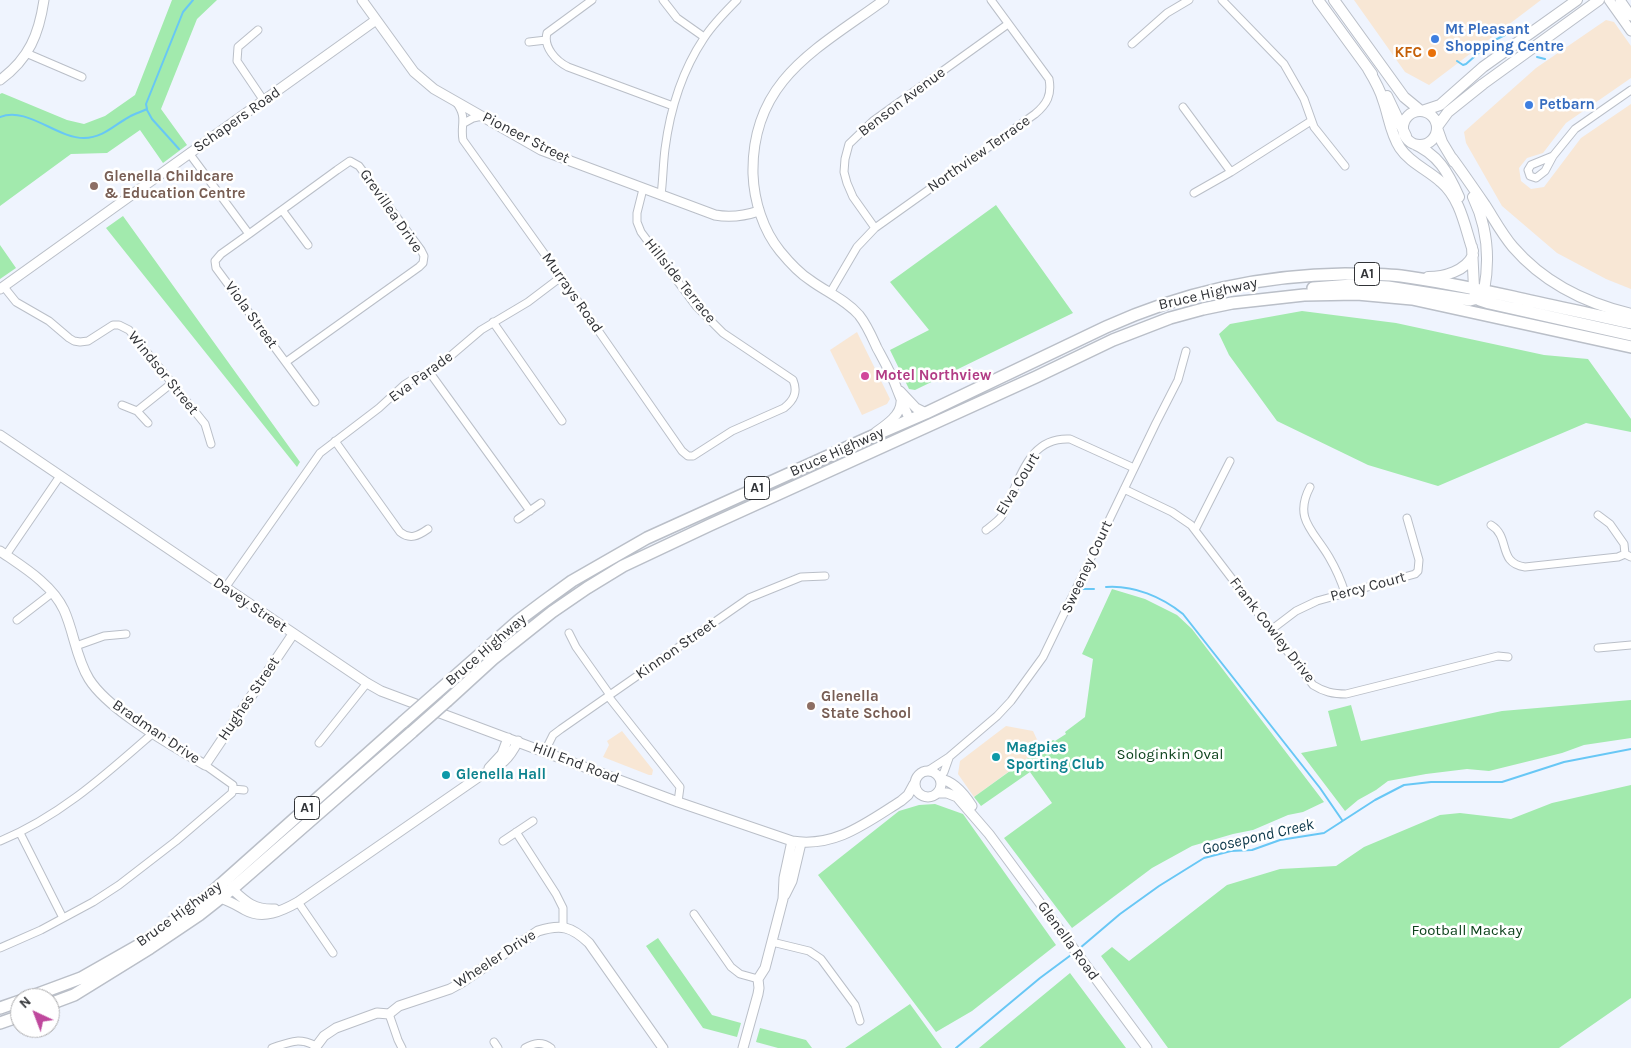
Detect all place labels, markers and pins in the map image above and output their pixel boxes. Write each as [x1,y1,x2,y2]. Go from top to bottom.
place label: Mt Pleasant Shopping Centre [1445,21,1564,56]
marker: Mt Pleasant Shopping Centre [1429,33,1441,45]
place label: KFC [1394,44,1422,62]
marker: KFC [1426,47,1438,59]
place label: Petbarn [1539,96,1595,114]
marker: Petbarn [1523,99,1535,111]
place label: Glenella Childcare & Education Centre [104,168,245,203]
marker: Glenella Childcare & Education Centre [88,180,100,192]
place label: Motel Northview [875,367,991,385]
marker: Motel Northview [859,370,871,382]
place label: Glenella State School [821,688,911,723]
marker: Glenella State School [805,700,817,712]
place label: Magpies Sporting Club [1006,739,1104,774]
marker: Magpies Sporting Club [990,751,1002,763]
place label: Glenella Hall [456,766,546,784]
marker: Glenella Hall [440,769,452,781]

